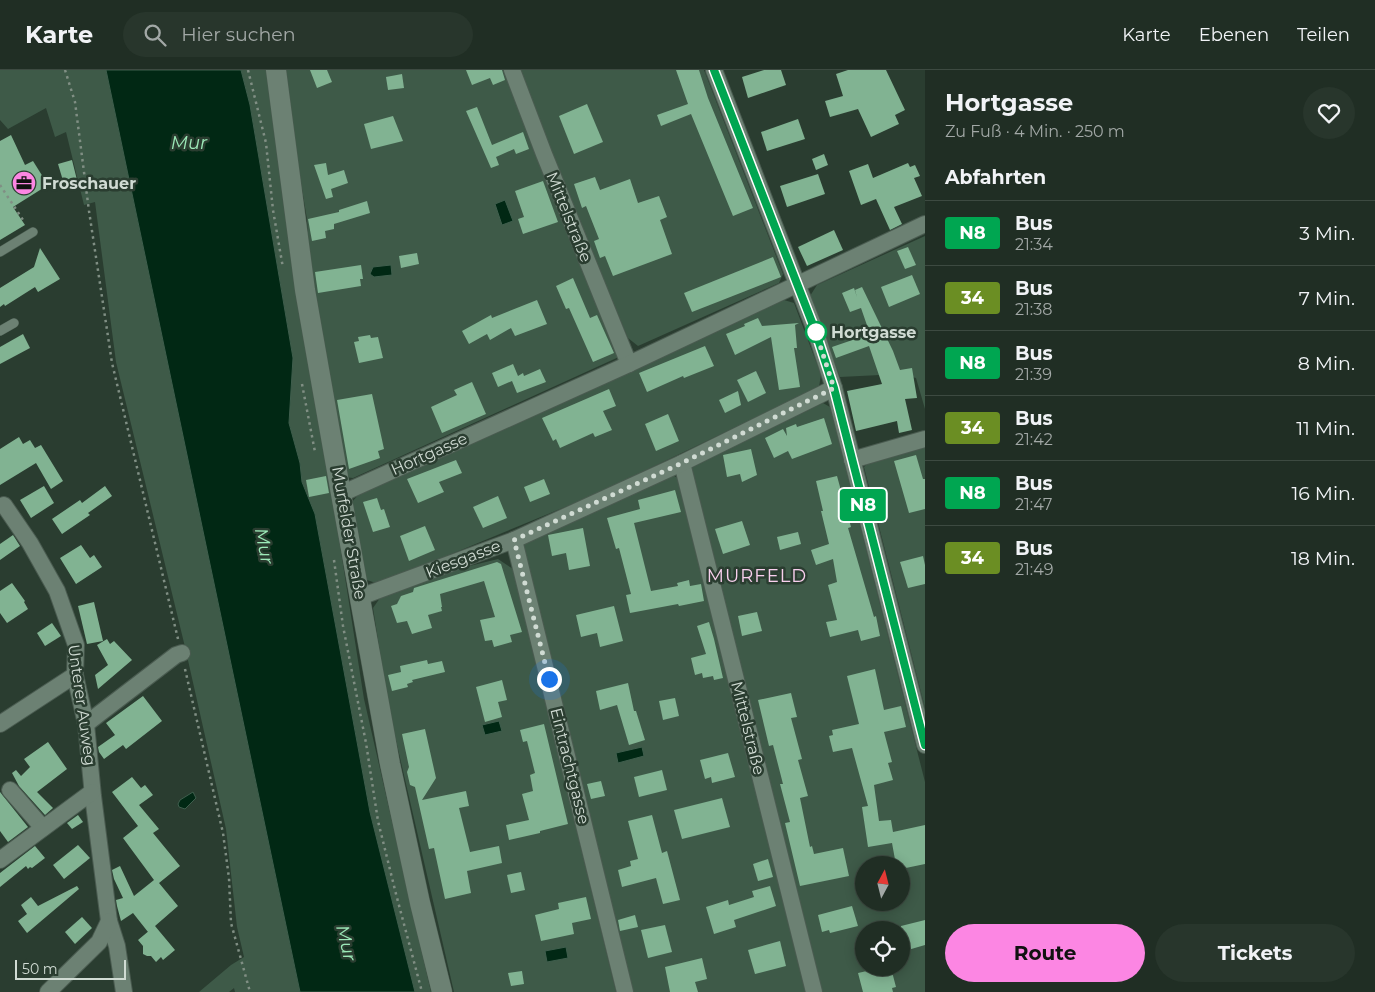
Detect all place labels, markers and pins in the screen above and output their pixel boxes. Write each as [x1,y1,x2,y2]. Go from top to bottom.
office icon: Froschauer [11,170,37,196]
place label: Froschauer [42,174,136,193]
marker: Hortgasse [805,321,827,343]
place label: Hortgasse [831,323,916,342]

